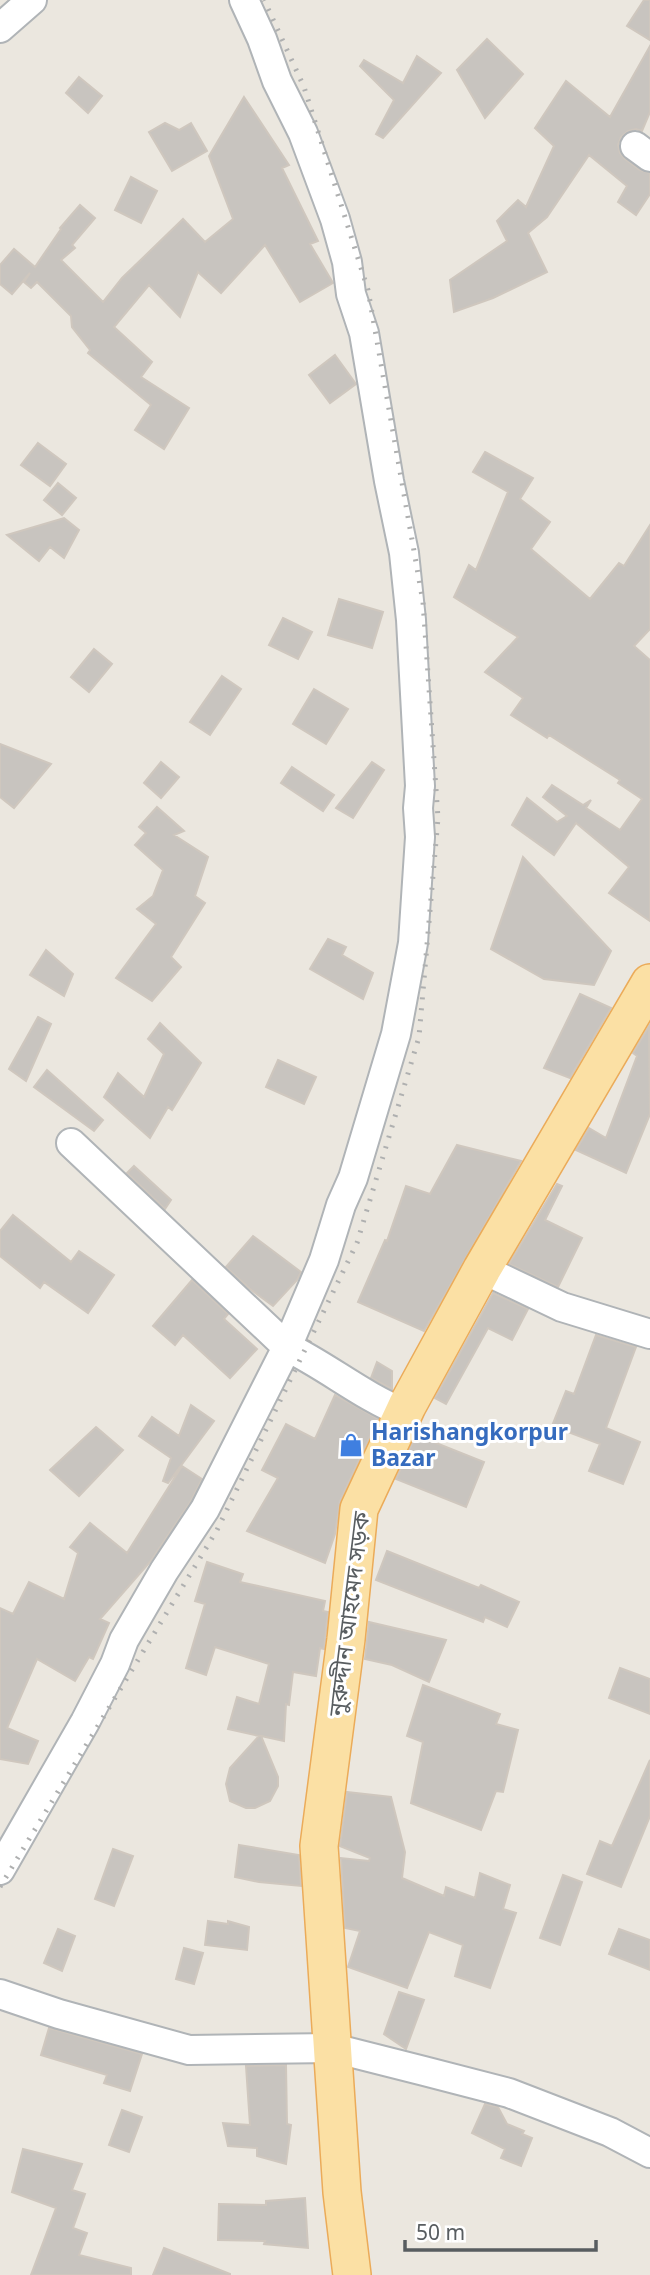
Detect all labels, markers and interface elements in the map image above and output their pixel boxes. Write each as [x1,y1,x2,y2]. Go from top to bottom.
place label: Harishangkorpur Bazar [371,1415,568,1473]
shop icon: Harishangkorpur Bazar [337,1431,365,1459]
street label: নুরুদ্দীন আহমেদ সড়ক [319,1509,376,1719]
scale bar [405,2208,596,2252]
text: 50 m [416,2218,465,2246]

